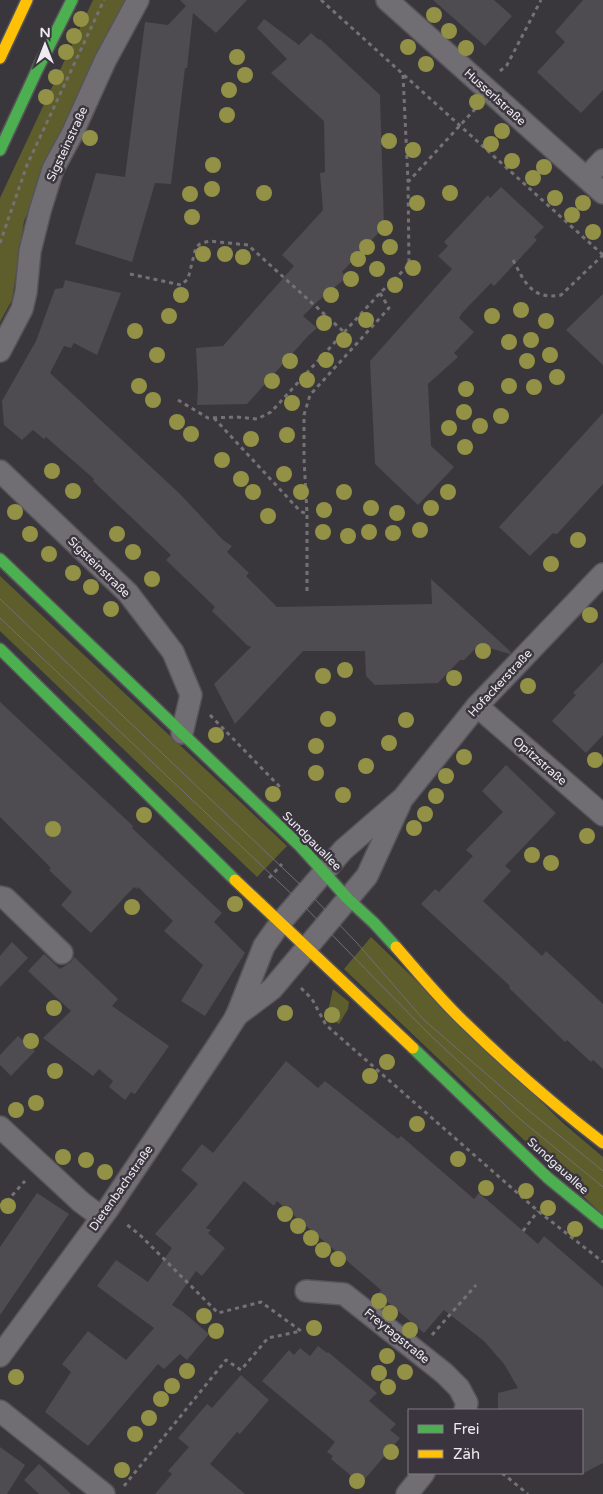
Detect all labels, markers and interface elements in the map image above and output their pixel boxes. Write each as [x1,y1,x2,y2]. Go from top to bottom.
north arrow [20,20,70,70]
text: N [39,24,51,41]
street label: Husserlstraße [461,66,529,128]
street label: Sigsteinstraße [44,104,91,184]
street label: Sigsteinstraße [65,534,133,600]
street label: Hofackerstraße [465,646,535,720]
street label: Opitzstraße [510,734,570,788]
street label: Sundgauallee [280,809,344,873]
street label: Sundgauallee [525,1135,592,1197]
street label: Dietenbachstraße [86,1142,156,1233]
street label: Freytagstraße [362,1306,432,1367]
legend [408,1409,583,1474]
text: Frei [453,1420,479,1438]
text: Zäh [453,1445,480,1463]

